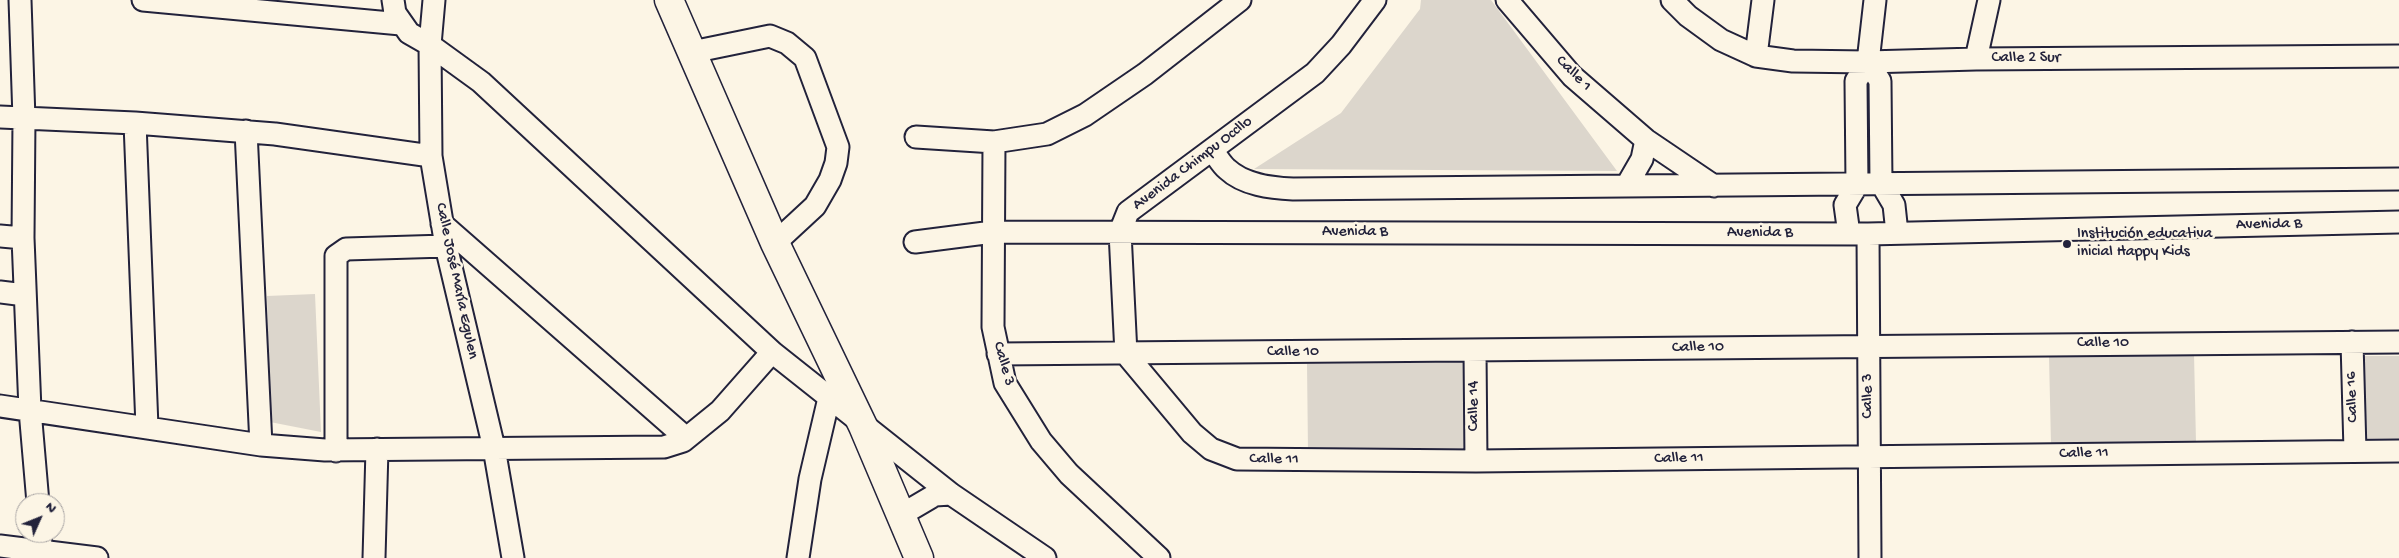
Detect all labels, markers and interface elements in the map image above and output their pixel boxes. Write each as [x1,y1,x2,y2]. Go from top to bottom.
street label: Calle 2 Sur [1992,49,2060,69]
street label: Calle 1 [1551,52,1595,96]
street label: Avenida Chimpu Occllo [1129,113,1257,215]
street label: Calle José María Egulen [430,201,482,361]
street label: Avenida B [2236,215,2302,235]
street label: Avenida B [1322,223,1388,243]
street label: Avenida B [1727,224,1793,244]
place label: Institución educativa inicial Happy Kids [2077,225,2212,263]
marker: Institución educativa inicial Happy Kids [2061,238,2073,250]
street label: Calle 10 [2077,334,2129,354]
street label: Calle 10 [1672,338,1724,358]
street label: Calle 3 [988,340,1018,388]
street label: Calle 10 [1267,343,1319,363]
street label: Calle 16 [2343,371,2363,423]
street label: Calle 3 [1859,374,1879,418]
street label: Calle 14 [1465,381,1485,431]
street label: Calle 11 [2059,444,2109,464]
street label: Calle 11 [1654,449,1704,469]
street label: Calle 11 [1249,450,1299,470]
north arrow [15,493,65,543]
text: N [41,499,60,517]

